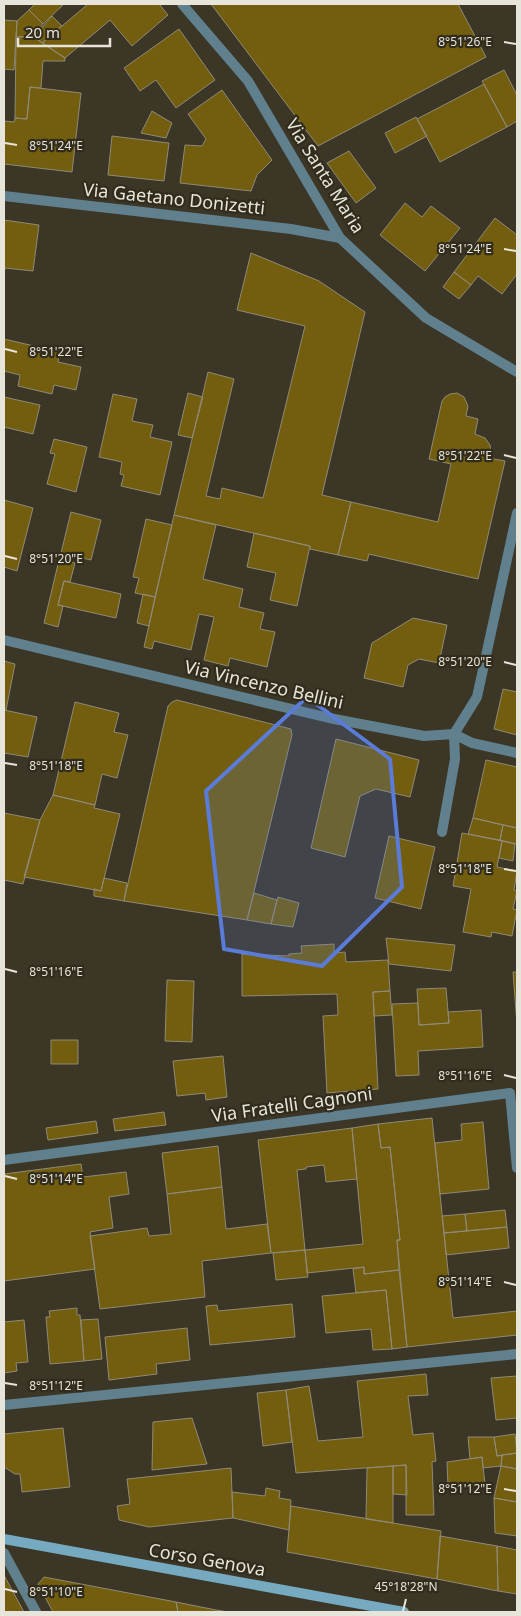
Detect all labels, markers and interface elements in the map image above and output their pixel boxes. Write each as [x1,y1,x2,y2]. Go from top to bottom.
scale bar [18,15,110,47]
text: 20 m [25,22,60,42]
text: 8°51'26"E [438,33,492,50]
street label: Via Santa Maria [281,113,371,237]
text: 8°51'24"E [29,137,83,154]
street label: Via Gaetano Donizetti [82,177,266,220]
text: 8°51'24"E [438,240,492,257]
text: 8°51'22"E [29,343,83,360]
text: 8°51'22"E [438,447,492,464]
text: 8°51'20"E [29,550,83,567]
text: 8°51'20"E [438,653,492,670]
street label: Via Vincenzo Bellini [182,654,346,714]
text: 8°51'18"E [29,757,83,774]
text: 8°51'18"E [438,860,492,877]
text: 8°51'16"E [29,963,83,980]
text: 8°51'16"E [438,1067,492,1084]
street label: Via Fratelli Cagnoni [210,1081,374,1127]
text: 8°51'14"E [29,1170,83,1187]
text: 8°51'14"E [438,1273,492,1290]
text: 8°51'12"E [29,1377,83,1394]
text: 8°51'12"E [438,1480,492,1497]
street label: Corso Genova [147,1537,267,1581]
text: 45°18'28"N [374,1578,438,1595]
text: 8°51'10"E [29,1583,83,1600]

